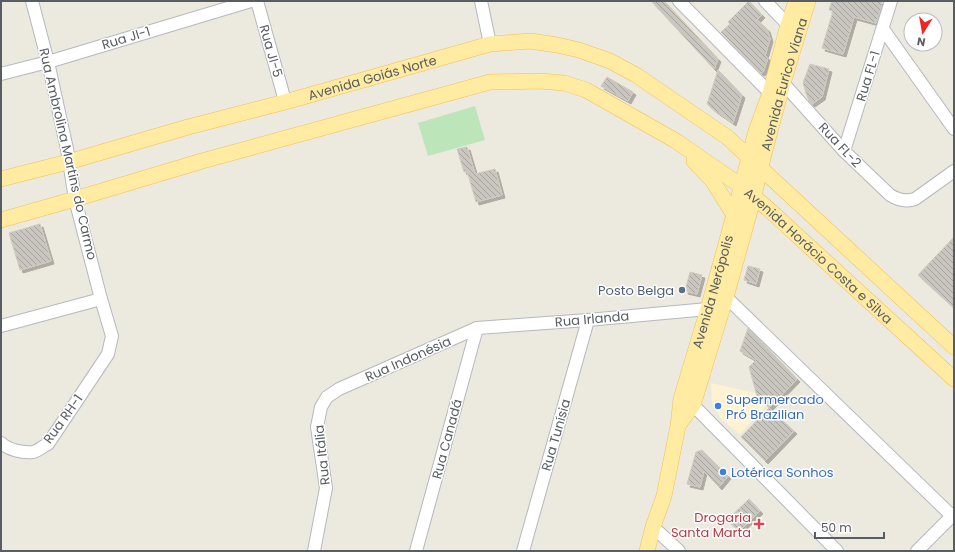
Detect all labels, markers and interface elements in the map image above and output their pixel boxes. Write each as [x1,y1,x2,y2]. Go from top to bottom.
north arrow [903,12,943,52]
street label: Avenida Eurico Viana [756,15,812,153]
street label: Rua JI-1 [99,22,153,54]
street label: Rua JI-5 [254,22,288,80]
text: N [916,33,927,50]
street label: Rua Ambrolina Martins do Carmo [34,46,102,262]
street label: Rua FL-1 [851,48,885,104]
street label: Avenida Goiás Norte [306,50,439,104]
street label: Rua FL-2 [814,118,866,172]
street label: Avenida Horácio Costa e Silva [740,183,897,328]
street label: Avenida Nerópolis [687,232,738,351]
place label: Posto Belga [598,281,674,300]
marker: Posto Belga [677,285,687,295]
street label: Rua Irlanda [554,306,630,332]
street label: Rua Indonésia [362,332,454,386]
street label: Rua RH-1 [39,390,87,448]
place label: Supermercado Pró Brazilian [726,390,824,424]
street label: Rua Canadá [427,397,467,481]
street label: Rua Tunísia [537,397,575,473]
marker: Supermercado Pró Brazilian [713,401,723,411]
street label: Rua Itália [309,424,335,486]
place label: Lotérica Sonhos [731,463,834,482]
marker: Lotérica Sonhos [718,467,728,477]
place label: Drogaria Santa Marta [671,508,751,542]
scale bar [815,514,884,540]
marker: Drogaria Santa Marta [754,519,764,529]
text: 50 m [821,519,852,536]

